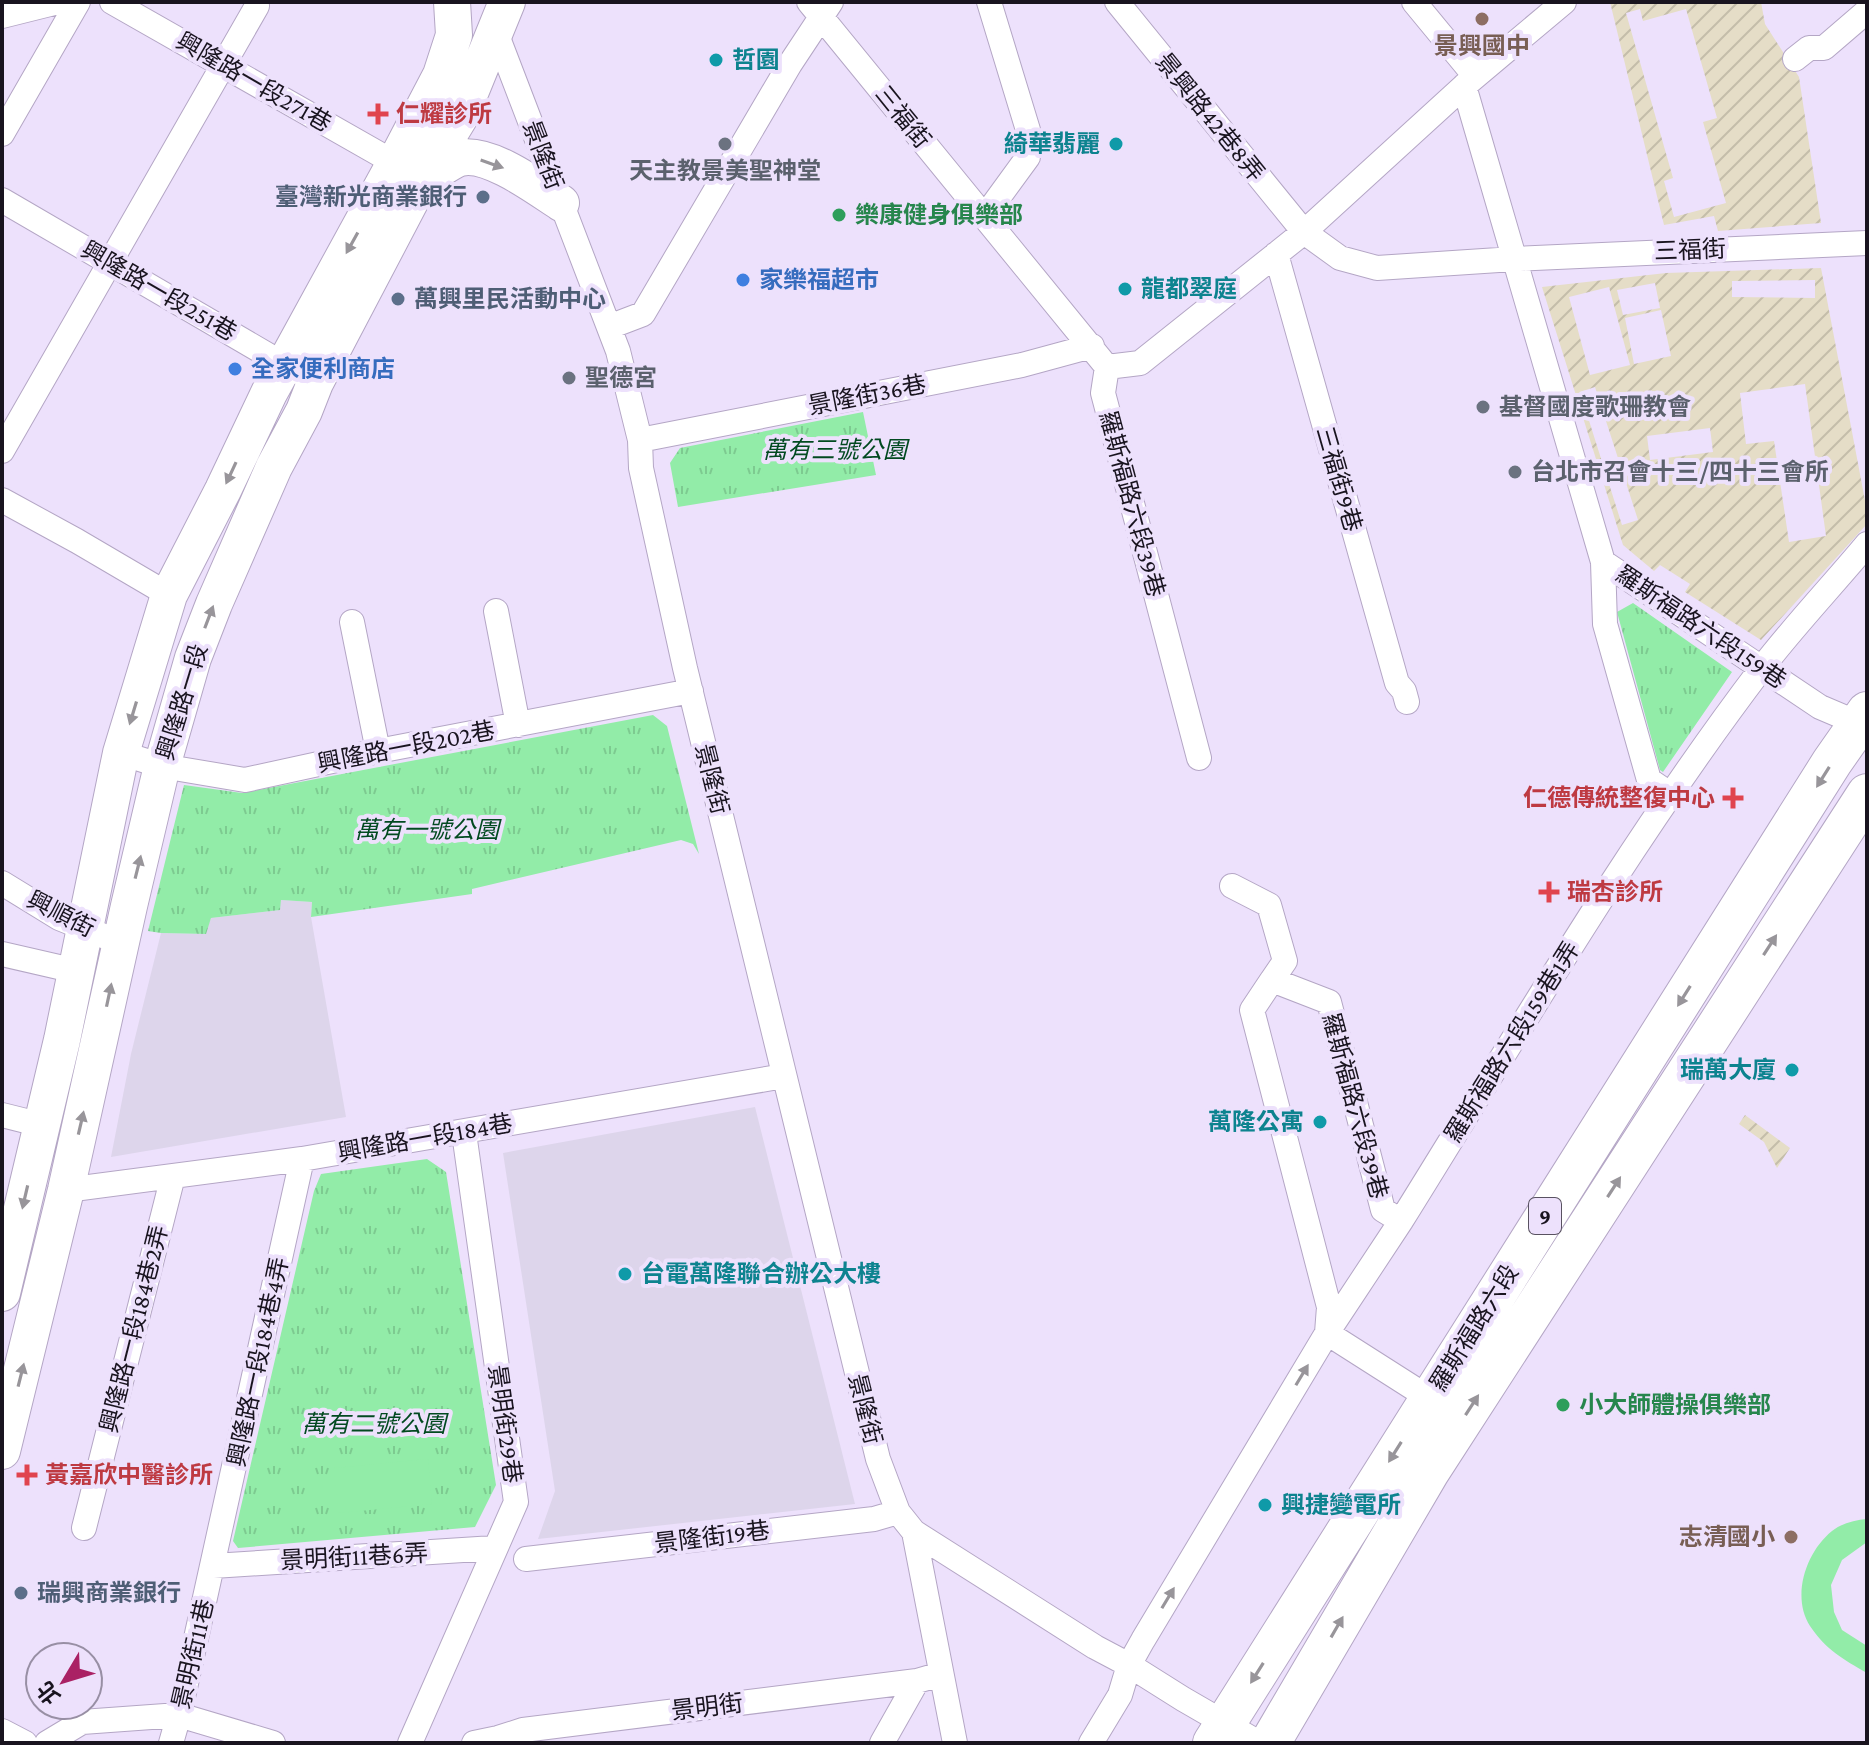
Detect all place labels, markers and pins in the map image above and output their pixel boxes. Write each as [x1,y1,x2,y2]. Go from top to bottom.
marker: 景興國中 [1473,10,1491,28]
place label: 景興國中 [1434,32,1530,59]
place label: 哲園 [732,46,780,73]
marker: 哲園 [707,51,725,69]
place label: 仁耀診所 [396,100,492,127]
marker: 仁耀診所 [367,103,389,125]
place label: 綺華翡麗 [1004,130,1100,157]
marker: 天主教景美聖神堂 [716,135,734,153]
marker: 綺華翡麗 [1107,135,1125,153]
place label: 天主教景美聖神堂 [629,157,821,184]
place label: 臺灣新光商業銀行 [275,183,467,210]
marker: 臺灣新光商業銀行 [474,188,492,206]
place label: 樂康健身俱樂部 [855,201,1023,228]
marker: 樂康健身俱樂部 [830,206,848,224]
place label: 家樂福超市 [759,266,879,293]
marker: 家樂福超市 [734,271,752,289]
place label: 龍都翠庭 [1141,275,1237,302]
marker: 龍都翠庭 [1116,280,1134,298]
place label: 萬興里民活動中心 [414,285,606,312]
marker: 萬興里民活動中心 [389,290,407,308]
place label: 全家便利商店 [251,355,395,382]
marker: 全家便利商店 [226,360,244,378]
place label: 聖德宮 [585,364,657,391]
marker: 聖德宮 [560,369,578,387]
place label: 基督國度歌珊教會 [1499,393,1691,420]
marker: 基督國度歌珊教會 [1474,398,1492,416]
place label: 台北市召會十三/四十三會所 [1531,458,1829,485]
marker: 台北市召會十三/四十三會所 [1506,463,1524,481]
place label: 仁德傳統整復中心 [1523,784,1715,811]
marker: 仁德傳統整復中心 [1722,787,1744,809]
place label: 瑞杏診所 [1567,878,1663,905]
marker: 瑞杏診所 [1538,881,1560,903]
place label: 瑞萬大廈 [1680,1056,1776,1083]
marker: 瑞萬大廈 [1783,1061,1801,1079]
place label: 萬隆公寓 [1208,1108,1304,1135]
marker: 萬隆公寓 [1311,1113,1329,1131]
place label: 台電萬隆聯合辦公大樓 [641,1260,881,1287]
marker: 台電萬隆聯合辦公大樓 [616,1265,634,1283]
place label: 小大師體操俱樂部 [1579,1391,1771,1418]
marker: 小大師體操俱樂部 [1554,1396,1572,1414]
place label: 黃嘉欣中醫診所 [45,1461,213,1488]
marker: 黃嘉欣中醫診所 [16,1464,38,1486]
place label: 興捷變電所 [1281,1491,1401,1518]
marker: 興捷變電所 [1256,1496,1274,1514]
place label: 志清國小 [1679,1523,1775,1550]
marker: 志清國小 [1782,1528,1800,1546]
place label: 瑞興商業銀行 [37,1579,181,1606]
marker: 瑞興商業銀行 [12,1584,30,1602]

